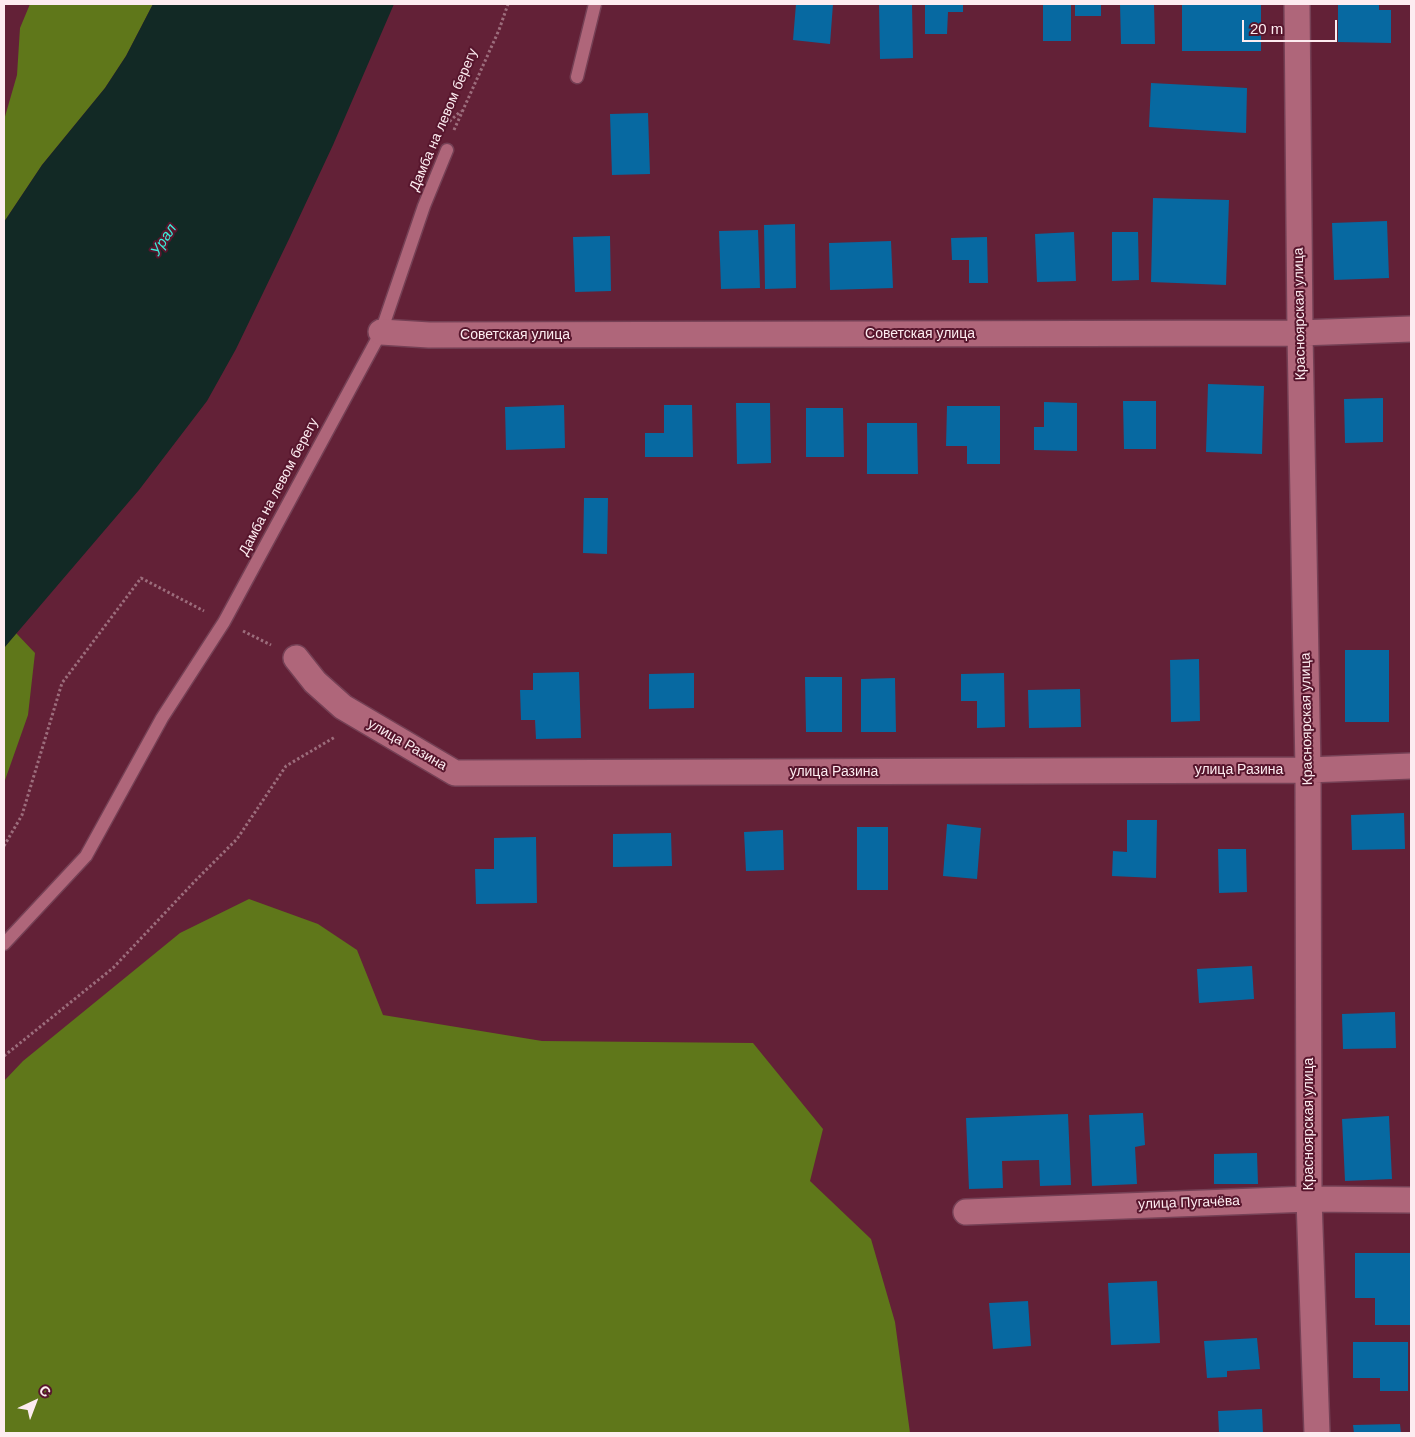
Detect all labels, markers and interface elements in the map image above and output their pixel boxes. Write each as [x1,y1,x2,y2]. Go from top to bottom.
scale bar [1245,10,1340,42]
text: 20 m [1250,20,1283,37]
street label: Дамба на левом берегу [406,46,482,194]
water label: Урал [147,221,181,259]
street label: Красноярская улица [1290,247,1310,381]
street label: Советская улица [865,326,975,342]
street label: Советская улица [460,327,570,343]
street label: Дамба на левом берегу [236,415,322,559]
street label: Красноярская улица [1297,652,1317,786]
street label: улица Разина [364,716,450,774]
street label: улица Разина [1195,762,1283,778]
street label: улица Разина [790,764,878,780]
street label: Красноярская улица [1301,1058,1317,1190]
street label: улица Пугачёва [1138,1193,1240,1213]
north arrow [10,1377,60,1427]
text: С [36,1382,54,1400]

